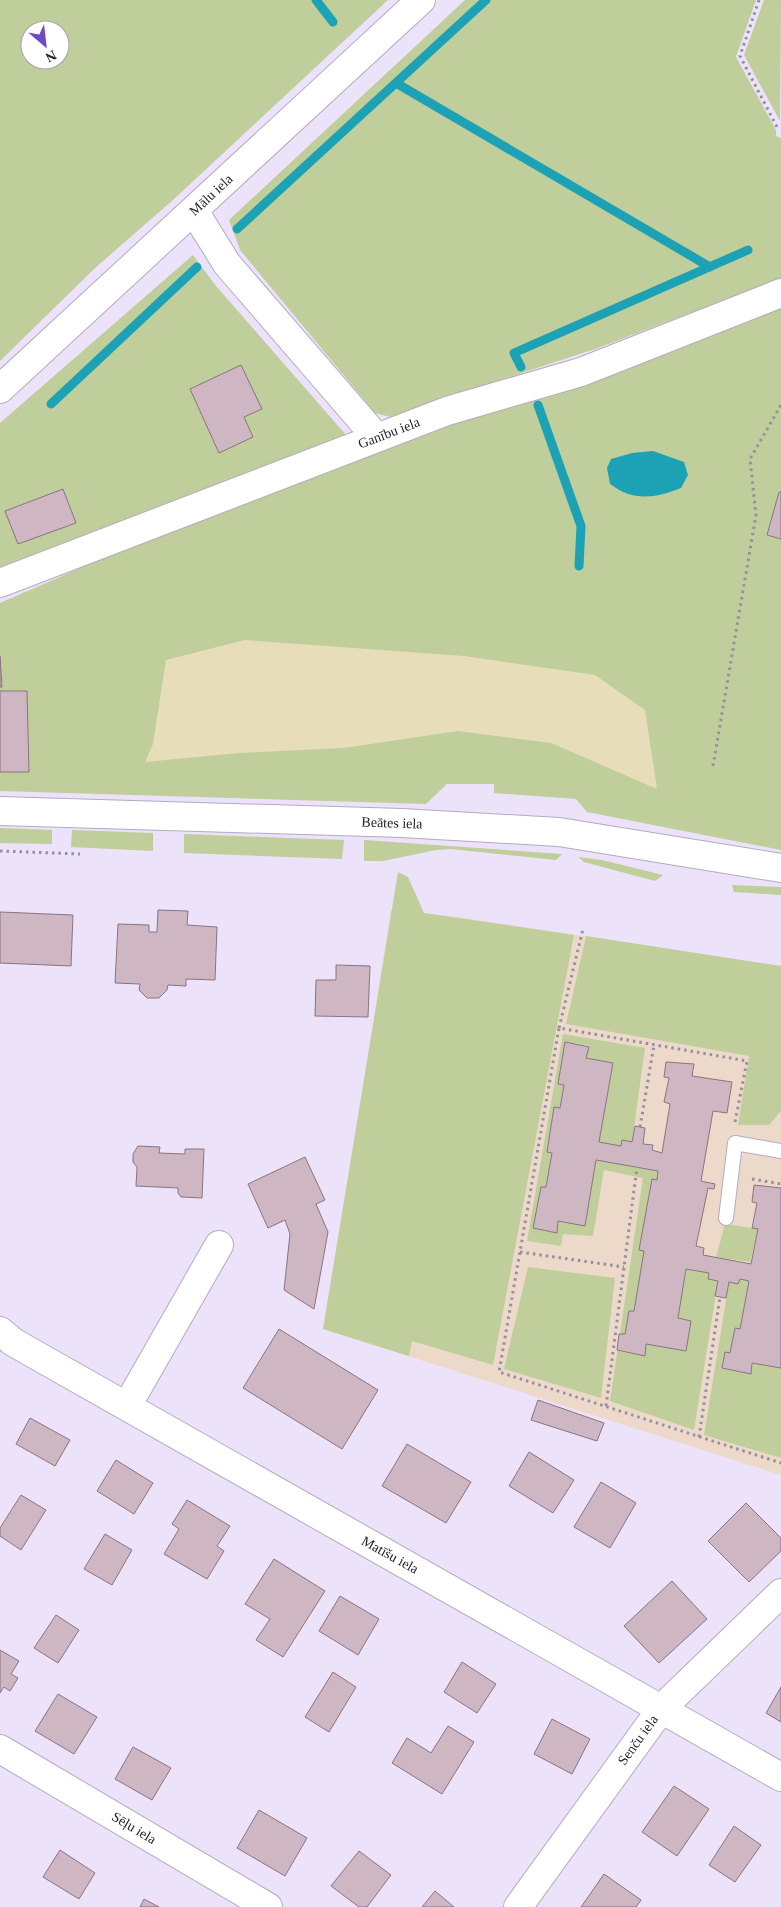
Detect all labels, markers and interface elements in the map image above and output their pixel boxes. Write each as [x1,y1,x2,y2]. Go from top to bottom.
north arrow [20,20,70,70]
text: N [43,47,59,65]
street label: Mālu iela [186,171,236,219]
street label: Ganību iela [356,414,423,452]
street label: Beātes iela [361,814,424,832]
street label: Matīšu iela [359,1533,422,1577]
street label: Senču iela [615,1712,662,1768]
street label: Sēļu iela [109,1809,159,1848]

